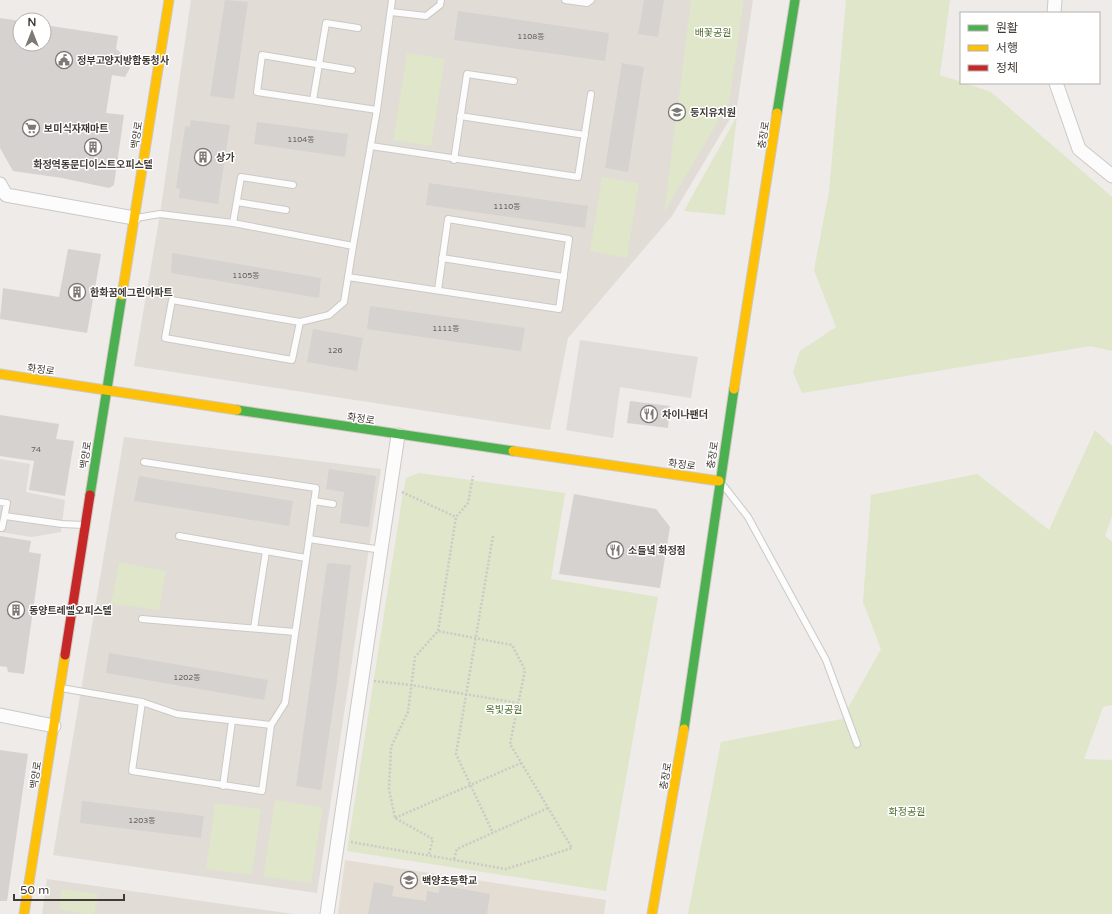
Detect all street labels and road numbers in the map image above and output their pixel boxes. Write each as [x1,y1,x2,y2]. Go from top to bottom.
street label: 백양로 [129,121,145,150]
street label: 충장로 [756,121,772,150]
street label: 화정로 [26,362,55,378]
street label: 화정로 [346,411,375,427]
street label: 백양로 [78,441,94,470]
street label: 충장로 [705,441,721,470]
street label: 화정로 [667,457,696,473]
street label: 백양로 [28,761,44,790]
street label: 충장로 [658,762,674,791]

